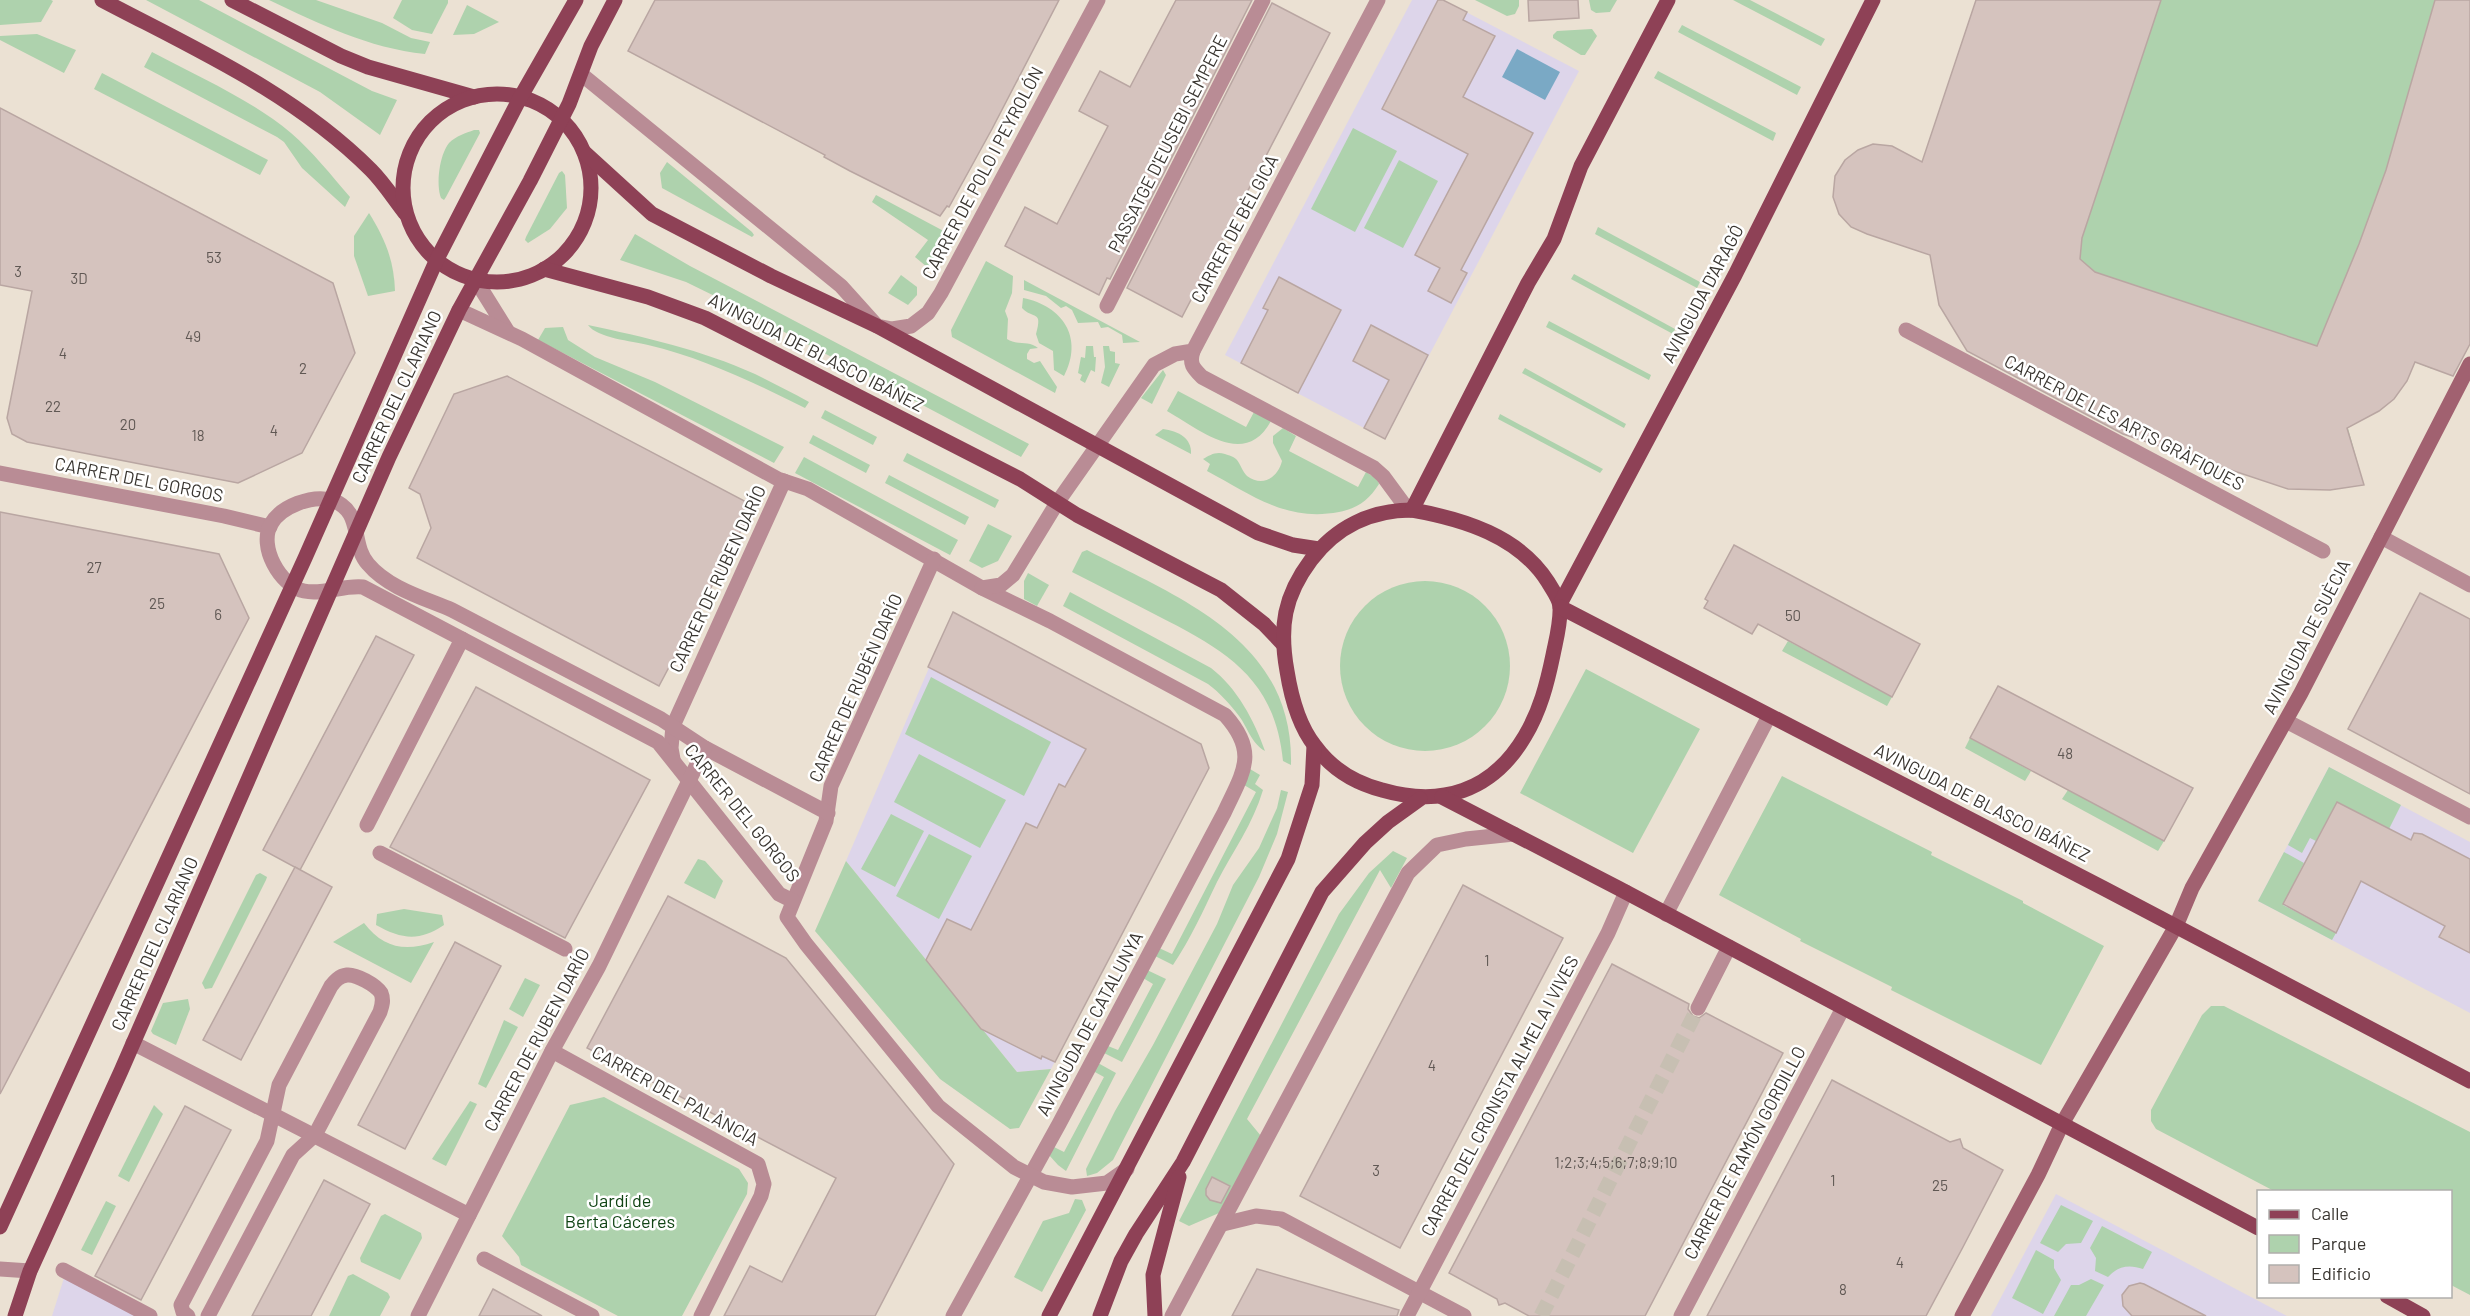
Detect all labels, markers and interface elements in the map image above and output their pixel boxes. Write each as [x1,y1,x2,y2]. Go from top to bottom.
street label: PASSATGE D'EUSEBI SEMPERE [1103,31,1232,256]
street label: CARRER DE POLO I PEYROLÓN [917,62,1048,283]
street label: CARRER DE BÈLGICA [1186,151,1283,306]
street label: AVINGUDA D'ARAGÓ [1656,221,1748,366]
house number: 53 [206,248,222,266]
house number: 3 [14,262,22,280]
house number: 3D [71,269,88,287]
street label: AVINGUDA DE BLASCO IBÁÑEZ [705,288,928,416]
street label: CARRER DEL CLARIANO [346,307,446,486]
house number: 49 [185,327,201,345]
house number: 4 [59,344,67,362]
street label: CARRER DE LES ARTS GRÀFIQUES [2001,349,2248,495]
house number: 2 [299,359,307,377]
house number: 22 [45,397,61,415]
house number: 20 [120,415,136,433]
house number: 4 [270,421,278,439]
house number: 18 [191,426,205,444]
street label: CARRER DEL GORGOS [53,452,225,506]
street label: CARRER DE RUBEN DARÍO [664,481,770,676]
street label: AVINGUDA DE SUÈCIA [2258,555,2355,718]
house number: 27 [86,558,102,576]
street label: CARRER DE RUBÉN DARÍO [804,590,907,785]
house number: 25 [149,594,165,612]
house number: 6 [214,605,222,623]
house number: 50 [1785,606,1801,624]
street label: AVINGUDA DE BLASCO IBÁÑEZ [1871,738,2094,866]
street label: CARRER DEL GORGOS [680,739,805,886]
house number: 48 [2057,744,2073,762]
street label: CARRER DEL CLARIANO [106,853,202,1034]
street label: AVINGUDA DE CATALUNYA [1031,928,1147,1119]
street label: CARRER DE RUBEN DARÍO [478,944,594,1135]
street label: CARRER DEL CRONISTA ALMELA I VIVES [1416,951,1583,1240]
house number: 1 [1484,951,1490,969]
street label: CARRER DEL PALÀNCIA [588,1040,763,1150]
street label: CARRER DE RAMÓN GORDILLO [1679,1042,1810,1263]
house number: 4 [1428,1056,1436,1074]
house number: 1;2;3;4;5;6;7;8;9;10 [1554,1153,1678,1171]
house number: 3 [1372,1161,1380,1179]
house number: 1 [1830,1171,1836,1189]
house number: 25 [1932,1176,1948,1194]
park label: Jardí de Berta Cáceres [565,1189,675,1232]
legend [2257,1190,2452,1298]
text: Calle [2311,1202,2349,1224]
text: Parque [2311,1232,2366,1254]
house number: 4 [1896,1253,1904,1271]
text: Edificio [2311,1262,2371,1284]
house number: 8 [1839,1280,1847,1298]

